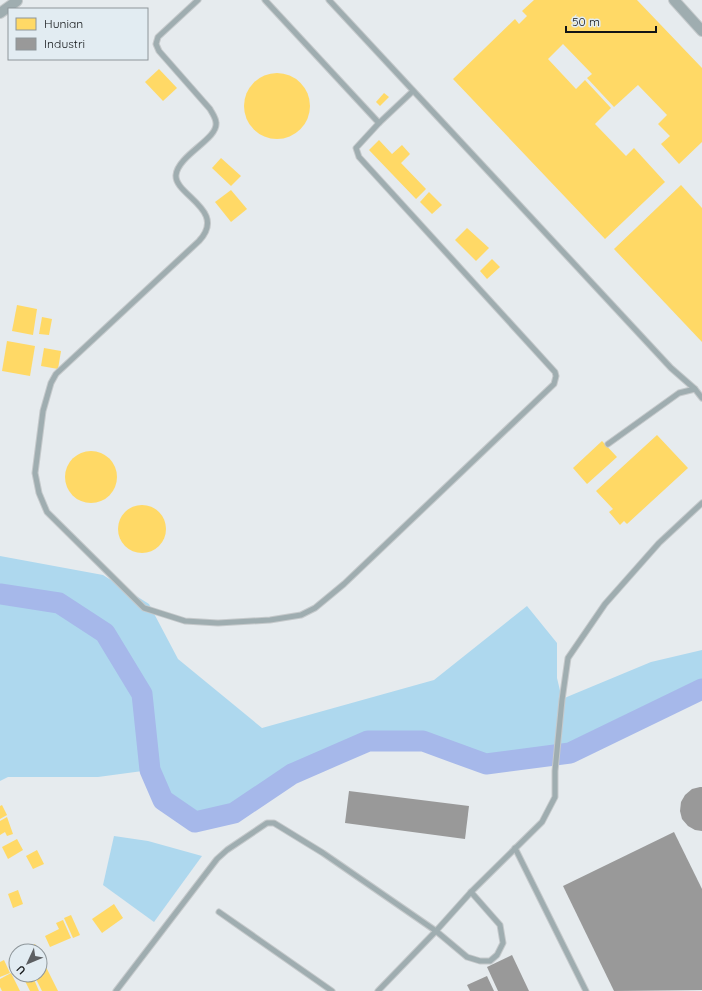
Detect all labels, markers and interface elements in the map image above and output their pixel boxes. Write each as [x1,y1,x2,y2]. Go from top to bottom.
legend [8,8,148,60]
scale bar [566,8,656,34]
text: 50 m [572,14,600,29]
text: Hunian [44,16,83,31]
text: Industri [44,36,85,51]
north arrow [8,943,48,983]
text: U [13,962,29,978]

